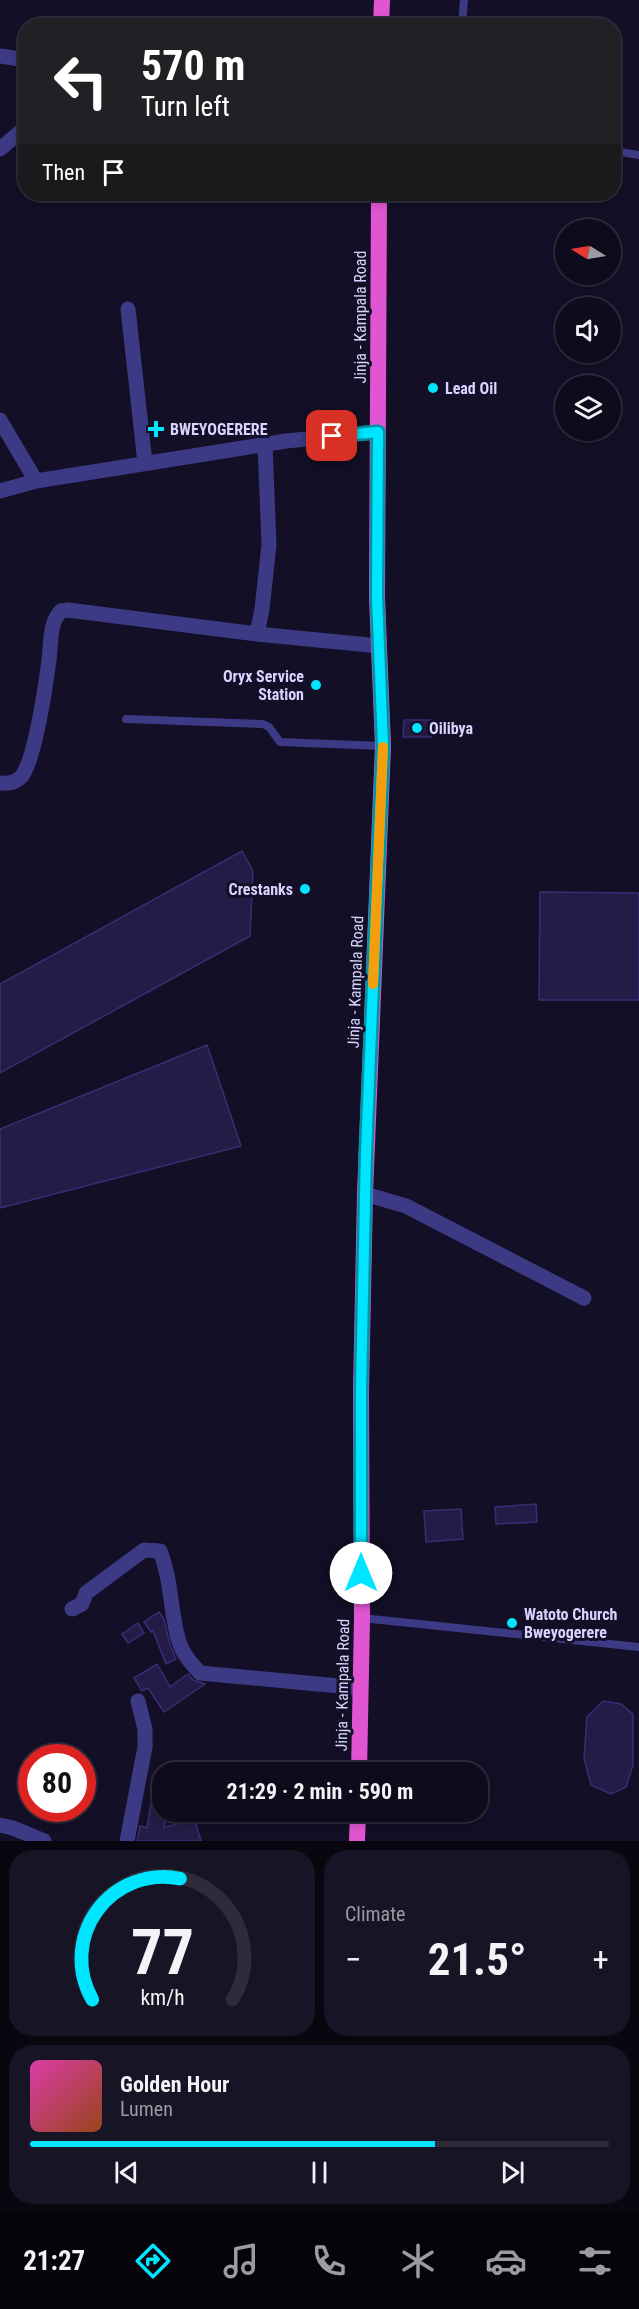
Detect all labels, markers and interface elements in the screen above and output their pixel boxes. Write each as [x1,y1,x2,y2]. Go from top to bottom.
text: 570 m [141,41,246,90]
icon: left [42,42,120,120]
text: Turn left [141,91,230,123]
icon: arrive [97,156,130,189]
text: Then [42,160,85,185]
north arrow [555,219,621,285]
map controls [555,219,621,441]
street label: Jinja - Kampala Road [351,251,370,383]
button: sound [555,297,621,363]
button: layers [555,375,621,441]
place label: Lead Oil [445,379,497,398]
marker: Lead Oil [426,381,440,395]
pin [306,410,357,461]
icon: arrive [315,419,348,452]
marker: BWEYOGERERE [147,420,165,438]
place label: BWEYOGERERE [170,420,268,439]
place label: Oryx Service Station [223,667,304,704]
marker: Oryx Service Station [309,678,323,692]
place label: Oilibya [429,719,474,738]
marker: Oilibya [410,721,424,735]
place label: Crestanks [229,880,293,899]
marker: Crestanks [298,882,312,896]
street label: Jinja - Kampala Road [344,915,367,1049]
position arrow [329,1541,393,1605]
place label: Watoto Church Bweyogerere [524,1605,618,1642]
marker: Watoto Church Bweyogerere [505,1616,519,1630]
street label: Jinja - Kampala Road [332,1618,353,1752]
speed limit sign: 80 [18,1744,96,1822]
text: 21:29 · 2 min · 590 m [227,1779,413,1804]
text: Climate [345,1902,405,1926]
text: 77 [130,1916,194,1989]
text: 21.5° [428,1933,526,1986]
text: − [345,1940,362,1979]
text: + [593,1940,609,1979]
text: km/h [140,1985,184,2010]
text: Golden Hour [120,2072,229,2097]
text: Lumen [120,2097,173,2121]
icon: previous [110,2156,143,2189]
icon: pause [303,2156,336,2189]
icon: next [496,2156,529,2189]
icon: directions [132,2240,174,2282]
icon: music [220,2240,262,2282]
icon: phone [308,2240,350,2282]
icon: climate [397,2240,439,2282]
icon: car [485,2240,527,2282]
icon: filters [574,2240,616,2282]
text: 21:27 [23,2245,85,2277]

